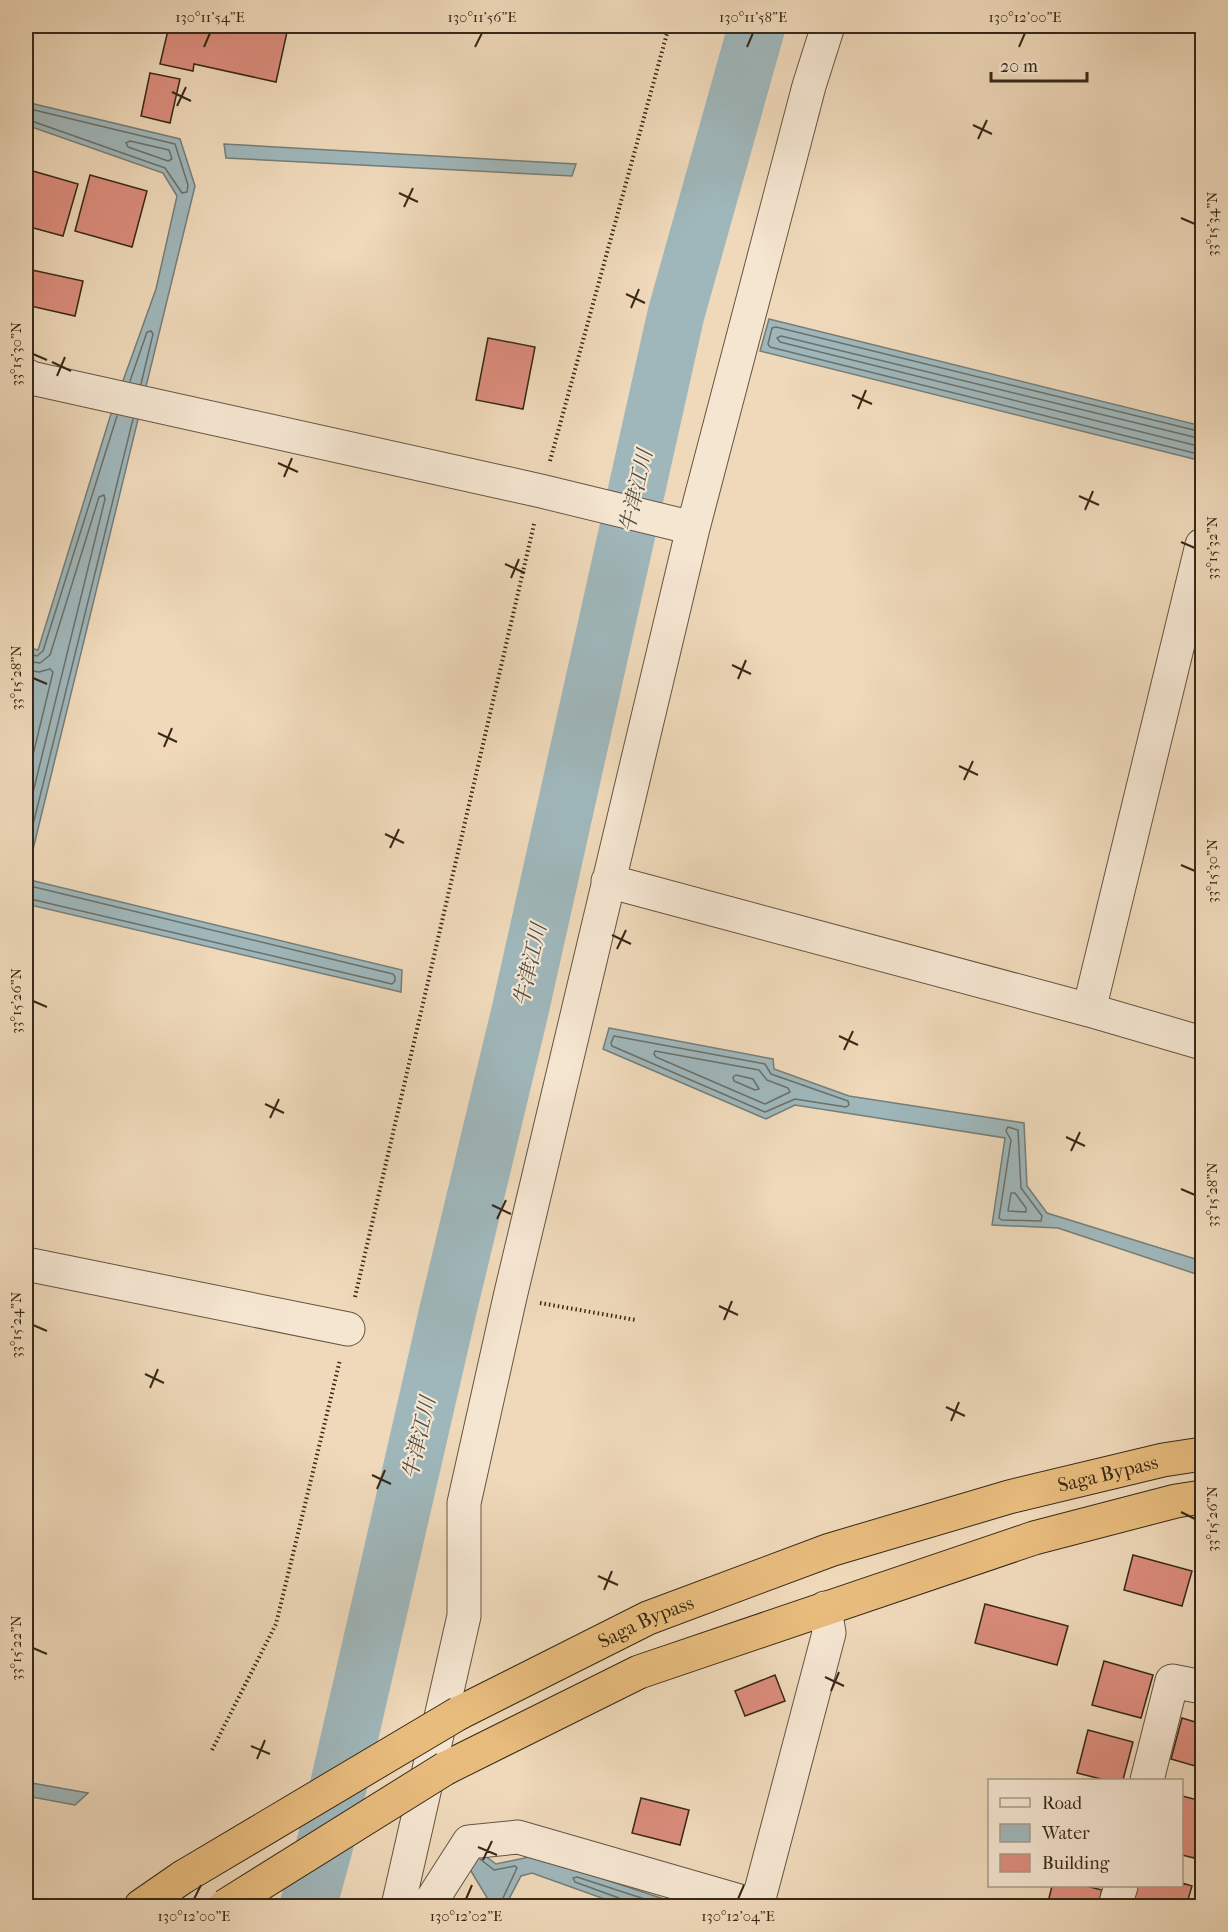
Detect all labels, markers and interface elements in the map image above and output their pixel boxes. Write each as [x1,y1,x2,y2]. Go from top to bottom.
text: 130°11'54"E [175,8,245,26]
text: 130°11'56"E [448,8,516,26]
text: 130°11'58"E [719,8,787,26]
text: 130°12'00"E [988,8,1062,26]
scale bar [991,45,1087,83]
text: 20 m [1000,56,1038,77]
text: 33°15'34"N [1203,191,1221,257]
text: 33°15'30"N [7,321,25,386]
water label: 牛津江川 [615,445,658,535]
text: 33°15'32"N [1203,515,1221,580]
text: 33°15'28"N [7,645,25,711]
text: 33°15'30"N [1203,838,1221,903]
water label: 牛津江川 [509,919,552,1009]
text: 33°15'26"N [7,967,25,1034]
text: 33°15'28"N [1203,1162,1221,1228]
text: 33°15'24"N [7,1291,25,1358]
water label: 牛津江川 [398,1392,441,1482]
street label: Saga Bypass [1055,1451,1160,1497]
text: 33°15'26"N [1203,1485,1221,1552]
street label: Saga Bypass [594,1591,697,1653]
text: 33°15'22"N [7,1615,25,1681]
legend [988,1779,1183,1887]
text: Road [1042,1793,1082,1814]
text: Water [1041,1823,1090,1844]
text: Building [1042,1853,1110,1874]
text: 130°12'00"E [157,1907,231,1925]
text: 130°12'02"E [430,1907,502,1925]
text: 130°12'04"E [701,1907,775,1925]

